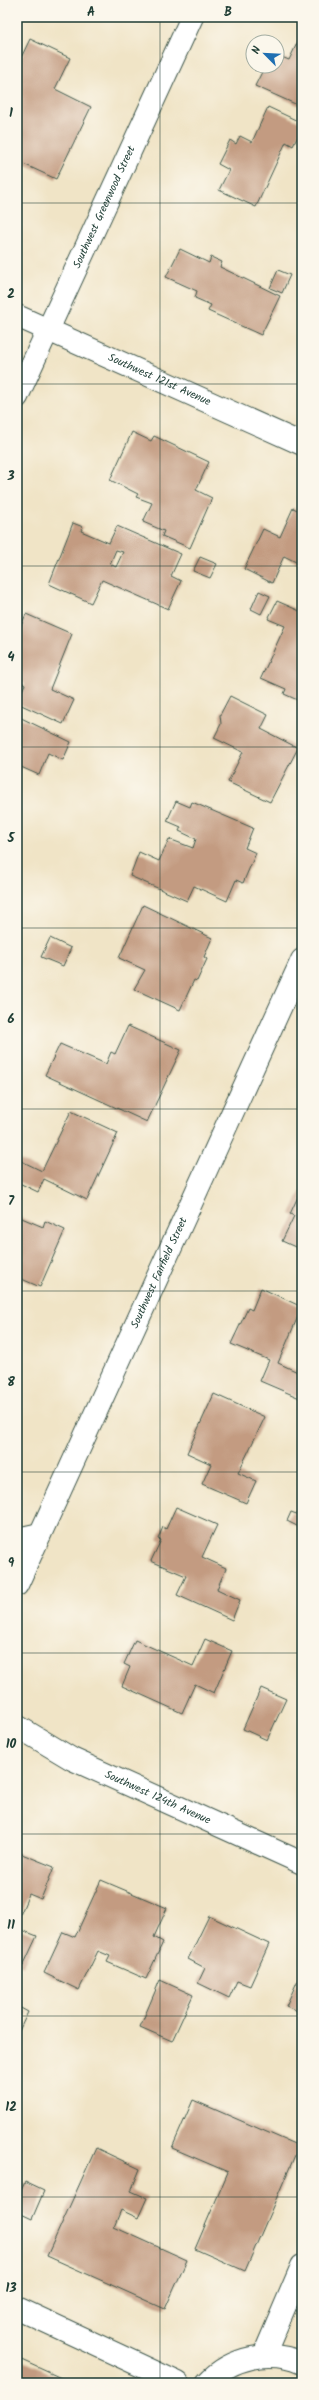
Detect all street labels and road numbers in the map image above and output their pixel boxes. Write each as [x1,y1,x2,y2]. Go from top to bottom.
street label: Southwest Greenwood Street [68,142,141,272]
street label: Southwest 121st Avenue [105,349,214,411]
street label: Southwest Fairfield Street [126,1214,193,1332]
street label: Southwest 124th Avenue [101,1766,214,1830]

